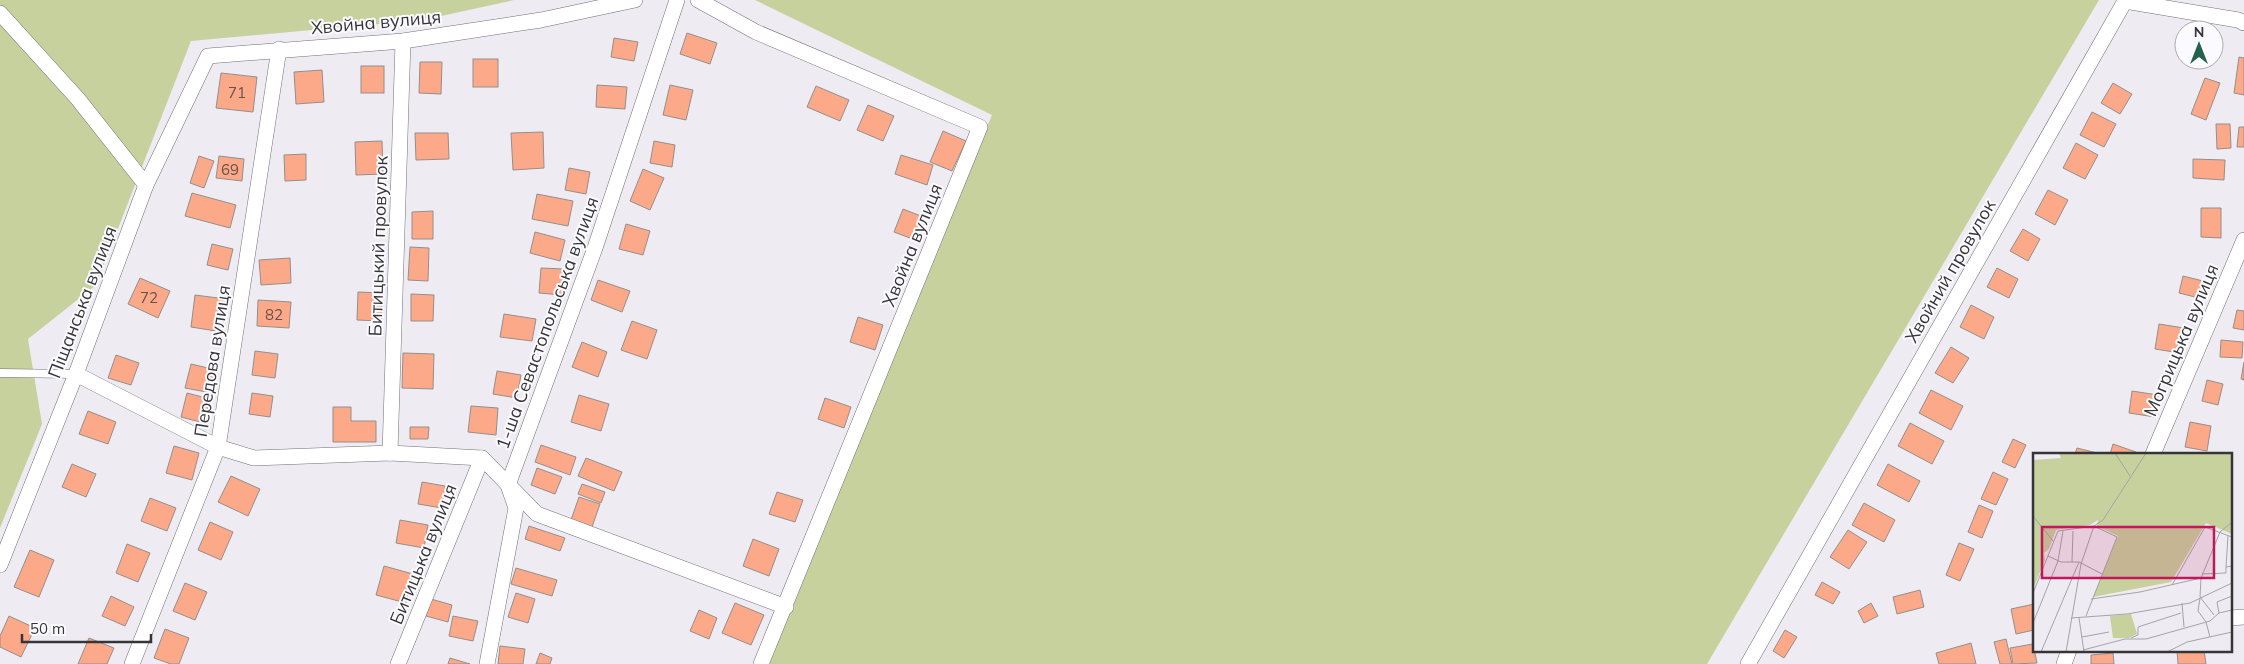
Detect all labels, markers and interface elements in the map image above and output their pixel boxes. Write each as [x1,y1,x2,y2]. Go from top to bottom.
street label: Хвойна вулиця [310,5,442,39]
north arrow [2174,20,2224,70]
text: N [2194,23,2204,41]
house number: 71 [228,83,246,102]
street label: Битицький провулок [363,155,393,337]
house number: 69 [221,160,239,179]
street label: Хвойна вулиця [877,180,947,310]
street label: 1-ша Севастопольська вулиця [491,194,603,452]
street label: Хвойний провулок [1900,195,2001,347]
street label: Піщанська вулиця [42,223,122,381]
street label: Могрицька вулиця [2139,260,2223,420]
street label: Передова вулиця [189,284,235,438]
house number: 72 [140,288,158,307]
house number: 82 [265,305,283,324]
inset map [2033,453,2232,652]
street label: Битицька вулиця [384,480,462,628]
scale bar [22,612,151,644]
text: 50 m [30,619,65,638]

